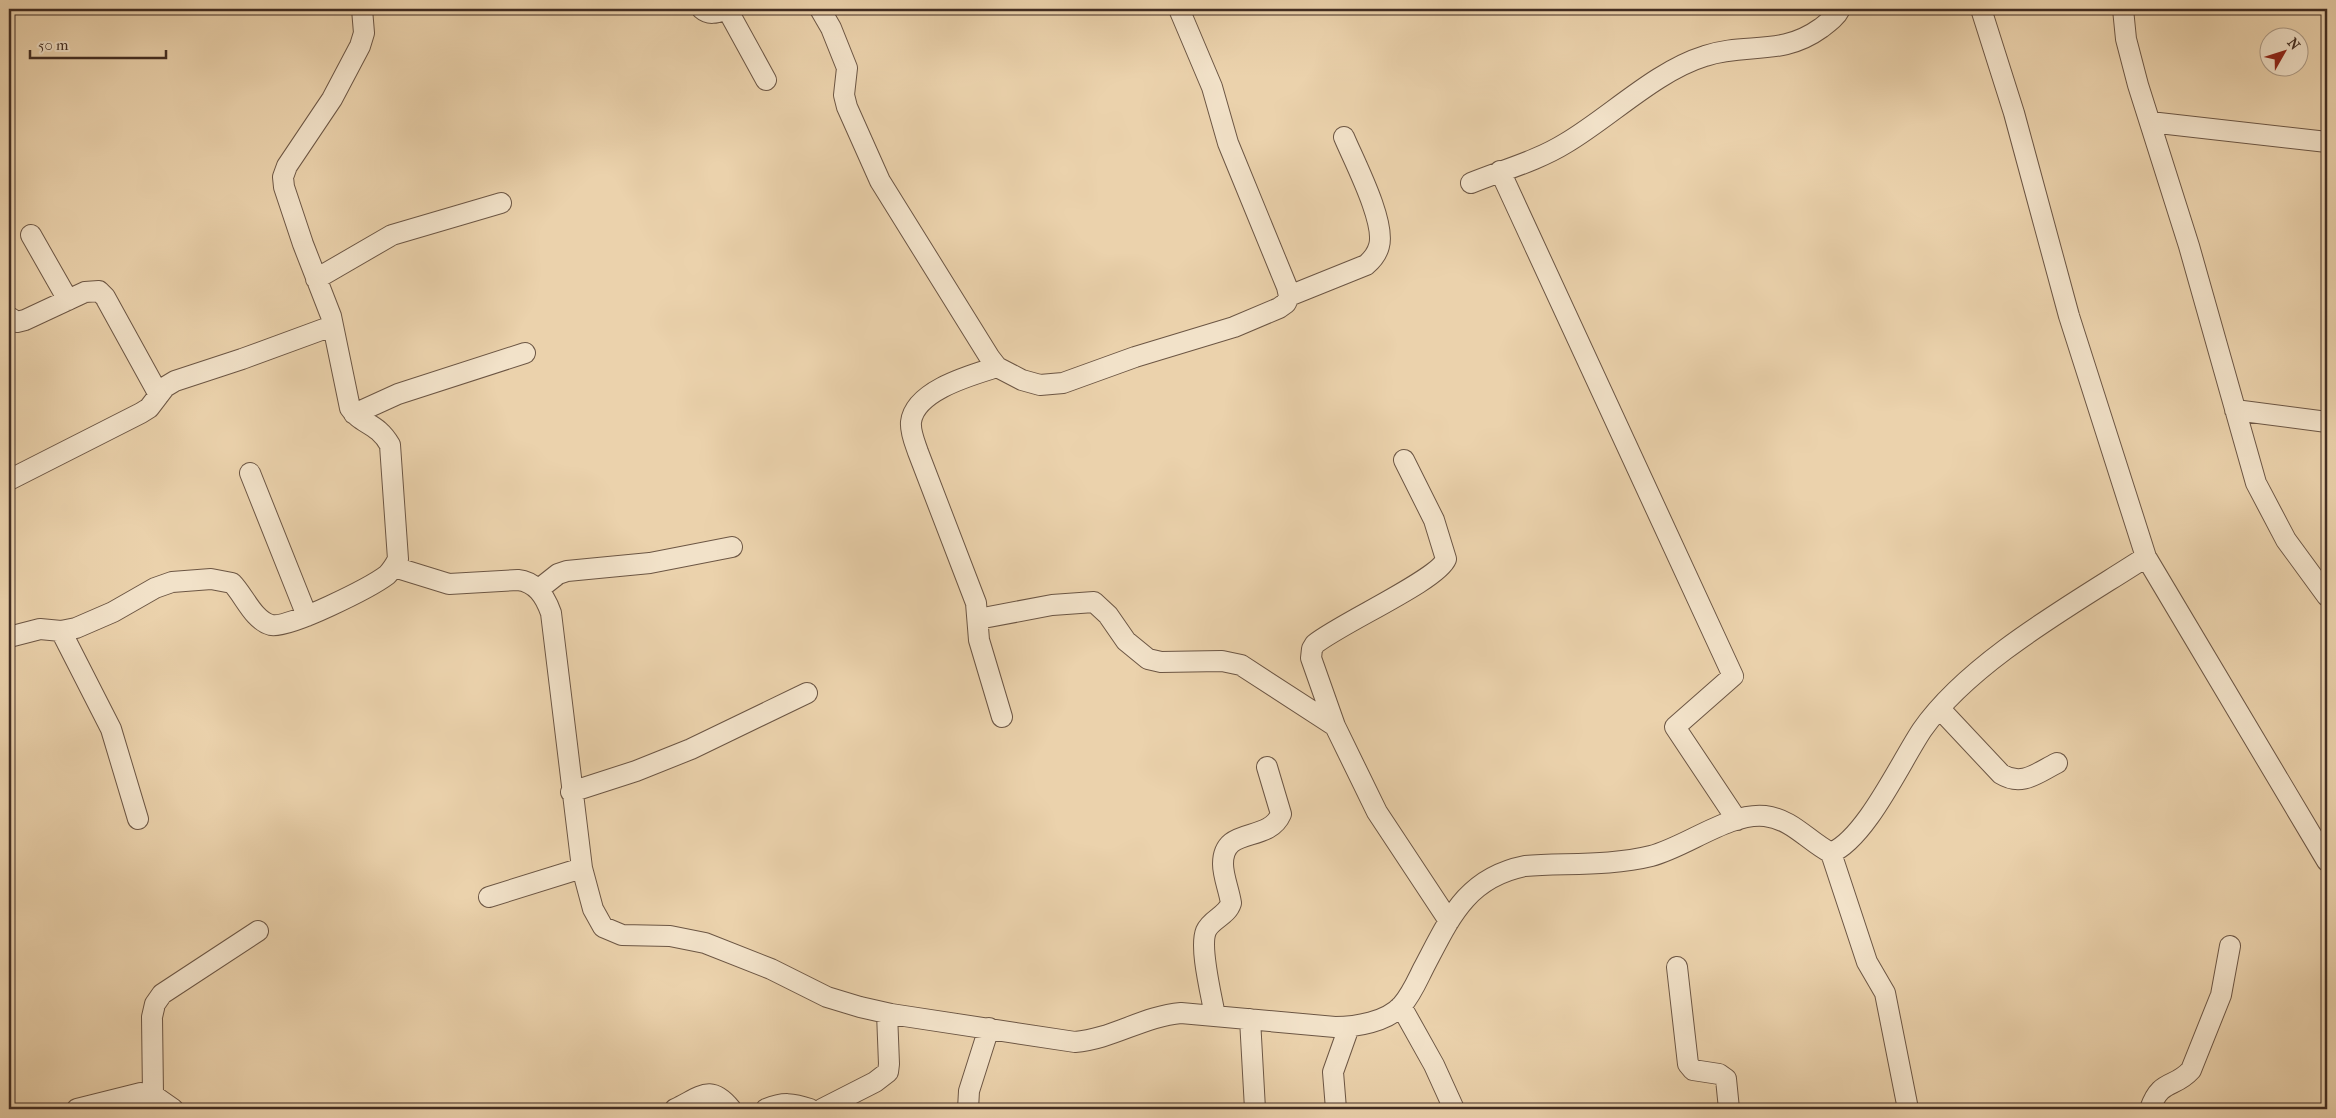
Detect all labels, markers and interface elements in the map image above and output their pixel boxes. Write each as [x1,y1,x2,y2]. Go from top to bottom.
scale bar [30,28,166,60]
north arrow [2258,28,2308,78]
text: N [2284,35,2304,54]
text: 50 m [38,36,69,54]

